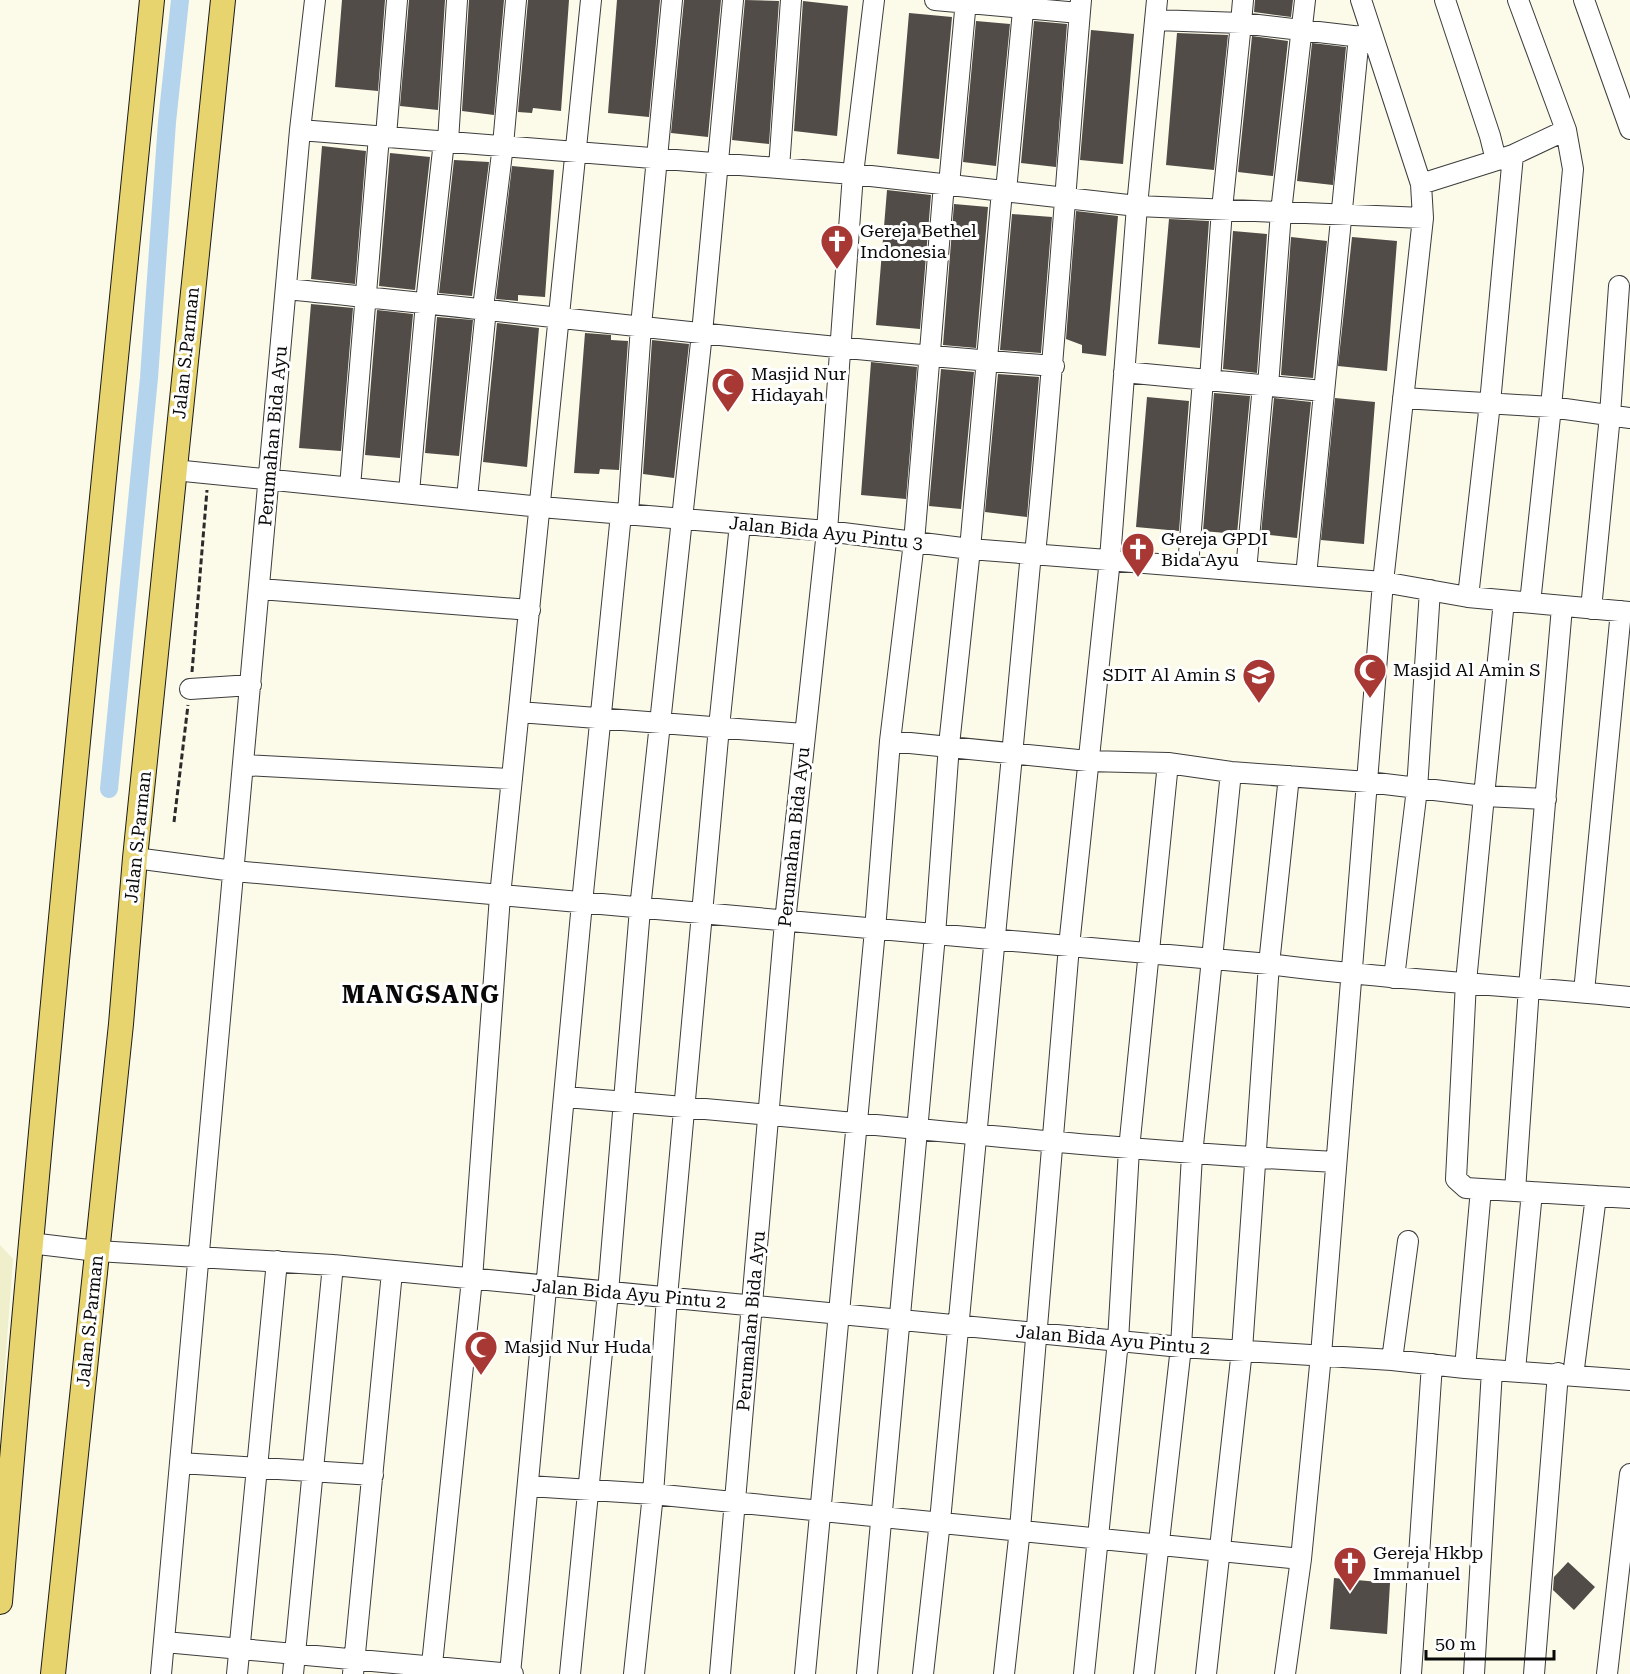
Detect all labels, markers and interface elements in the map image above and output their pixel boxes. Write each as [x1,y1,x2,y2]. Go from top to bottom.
place label: Gereja Bethel Indonesia [860,220,977,262]
church icon: Gereja Bethel Indonesia [819,223,855,270]
street label: Jalan S.Parman [168,286,203,420]
street label: Perumahan Bida Ayu [254,345,291,527]
place label: Masjid Nur Hidayah [751,363,846,405]
mosque icon: Masjid Nur Hidayah [710,366,746,413]
street label: Jalan Bida Ayu Pintu 3 [728,512,924,553]
place label: Gereja GPDI Bida Ayu [1161,528,1268,570]
church icon: Gereja GPDI Bida Ayu [1120,531,1156,578]
mosque icon: Masjid Al Amin S [1352,652,1388,699]
school or university icon: SDIT Al Amin S [1241,657,1277,704]
place label: Masjid Al Amin S [1393,659,1541,680]
place label: SDIT Al Amin S [1102,664,1236,685]
street label: Perumahan Bida Ayu [774,746,813,928]
street label: Jalan S.Parman [120,770,155,904]
district label: MANGSANG [342,981,500,1009]
street label: Perumahan Bida Ayu [732,1230,769,1412]
street label: Jalan S.Parman [72,1254,107,1388]
street label: Jalan Bida Ayu Pintu 2 [531,1275,727,1312]
street label: Jalan Bida Ayu Pintu 2 [1015,1321,1211,1358]
mosque icon: Masjid Nur Huda [463,1329,499,1376]
place label: Masjid Nur Huda [504,1336,652,1357]
place label: Gereja Hkbp Immanuel [1373,1542,1483,1584]
church icon: Gereja Hkbp Immanuel [1332,1545,1368,1592]
scale bar [1426,1623,1554,1661]
text: 50 m [1435,1633,1476,1654]

